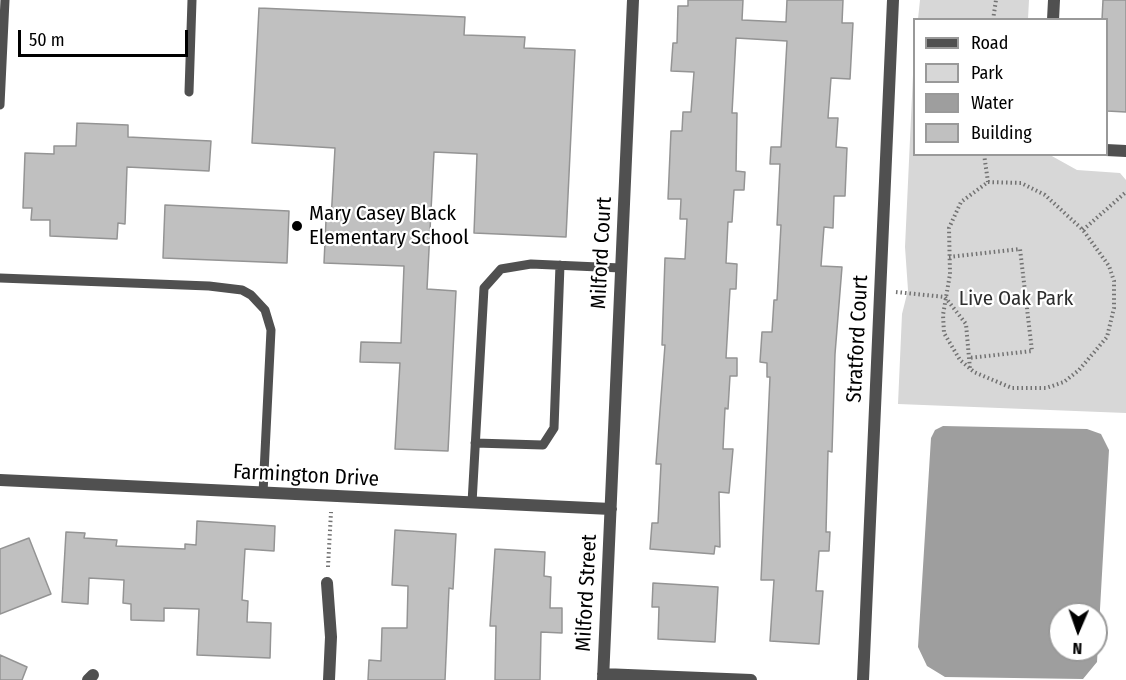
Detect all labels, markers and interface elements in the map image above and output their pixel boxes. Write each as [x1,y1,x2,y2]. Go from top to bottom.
scale bar [21,18,190,56]
legend [913,18,1108,156]
text: 50 m [29,29,65,51]
text: Road [971,32,1008,54]
text: Park [971,62,1003,84]
text: Water [971,92,1014,114]
text: Building [971,122,1032,144]
street label: Milford Court [586,196,618,310]
place label: Mary Casey Black Elementary School [309,201,469,251]
marker: Mary Casey Black Elementary School [290,219,304,233]
street label: Stratford Court [842,275,874,403]
park label: Live Oak Park [959,286,1073,312]
street label: Farmington Drive [232,460,380,492]
street label: Milford Street [571,534,603,652]
north arrow [1048,602,1108,662]
text: N [1072,639,1083,658]

